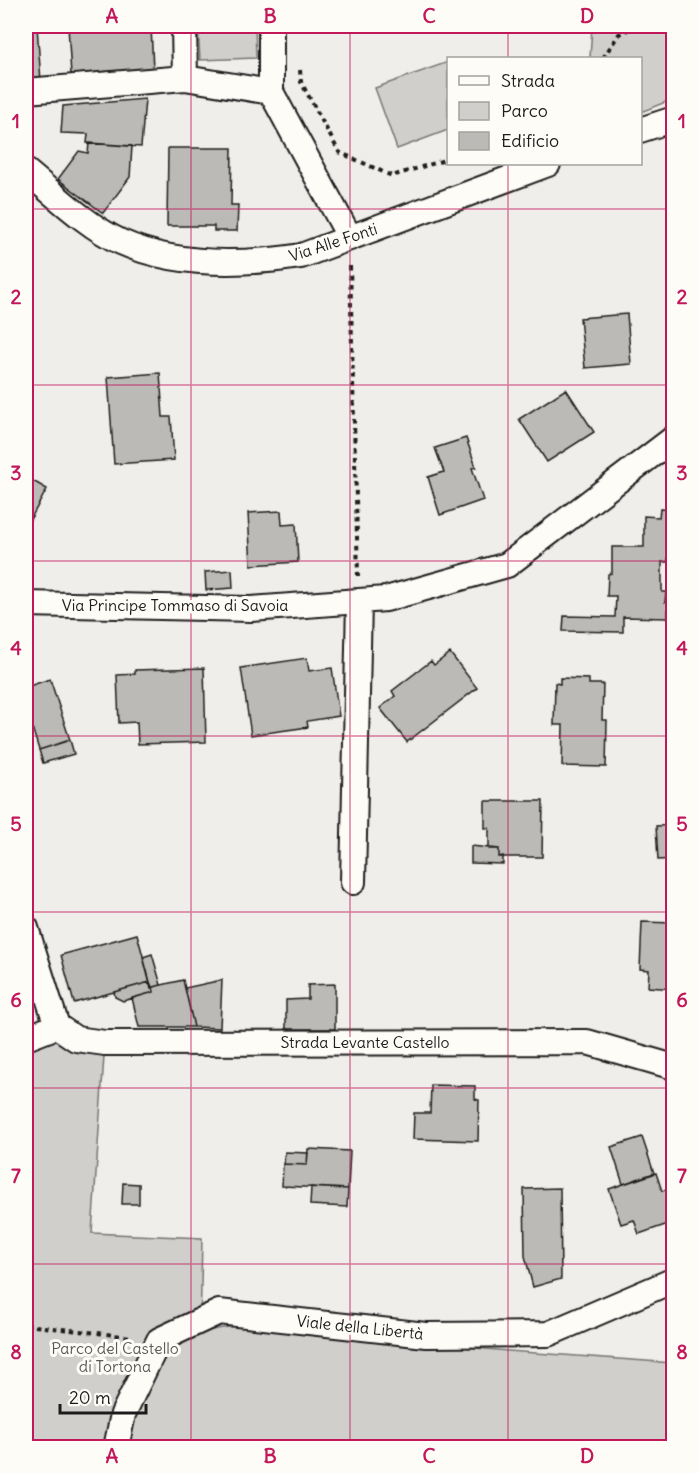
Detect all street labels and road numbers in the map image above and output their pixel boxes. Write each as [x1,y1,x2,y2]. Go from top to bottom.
street label: Via Alle Fonti [286,218,380,266]
street label: Via Principe Tommaso di Savoia [62,595,288,615]
street label: Strada Levante Castello [280,1032,450,1052]
street label: Viale della Libertà [295,1310,425,1344]

